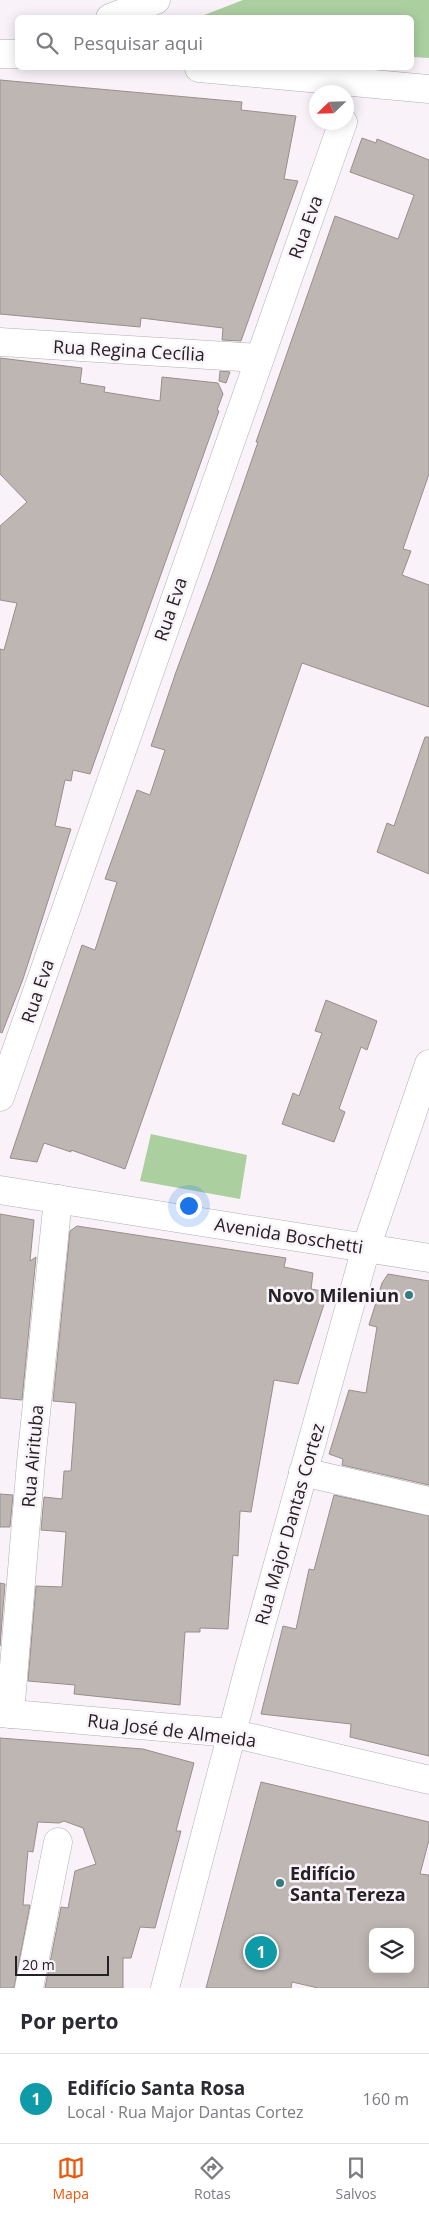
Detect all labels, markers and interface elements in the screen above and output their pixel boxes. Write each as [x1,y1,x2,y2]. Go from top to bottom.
search box [15,15,414,70]
icon: search [33,29,61,57]
text: Pesquisar aqui [73,30,203,56]
north arrow [309,85,354,130]
street label: Rua Eva [282,192,328,262]
street label: Rua Regina Cecília [53,334,205,366]
street label: Rua Eva [148,574,192,644]
street label: Rua Eva [15,956,59,1026]
your location [176,1193,202,1219]
street label: Avenida Boschetti [213,1211,365,1259]
place label: Novo Mileniun [268,1283,399,1307]
marker: Novo Mileniun [403,1289,415,1301]
street label: Rua Airituba [16,1404,48,1508]
street label: Rua Major Dantas Cortez [249,1420,329,1628]
street label: Rua José de Almeida [86,1708,258,1752]
place label: Edifício Santa Tereza [290,1861,406,1906]
marker: Edifício Santa Tereza [274,1877,286,1889]
map controls [369,1928,414,1973]
button: layers [369,1928,414,1973]
pin: 1 [245,1933,277,1971]
scale bar [15,1953,109,1976]
text: 20 m [22,1955,55,1974]
text: Por perto [20,2007,119,2035]
text: Edifício Santa Rosa [67,2075,245,2101]
text: 1 [31,2088,41,2110]
text: 160 m [363,2088,409,2110]
text: Local · Rua Major Dantas Cortez [67,2101,304,2123]
tab: Mapa [52,2154,89,2203]
tab: Rotas [194,2154,231,2203]
tab: Salvos [335,2154,377,2203]

